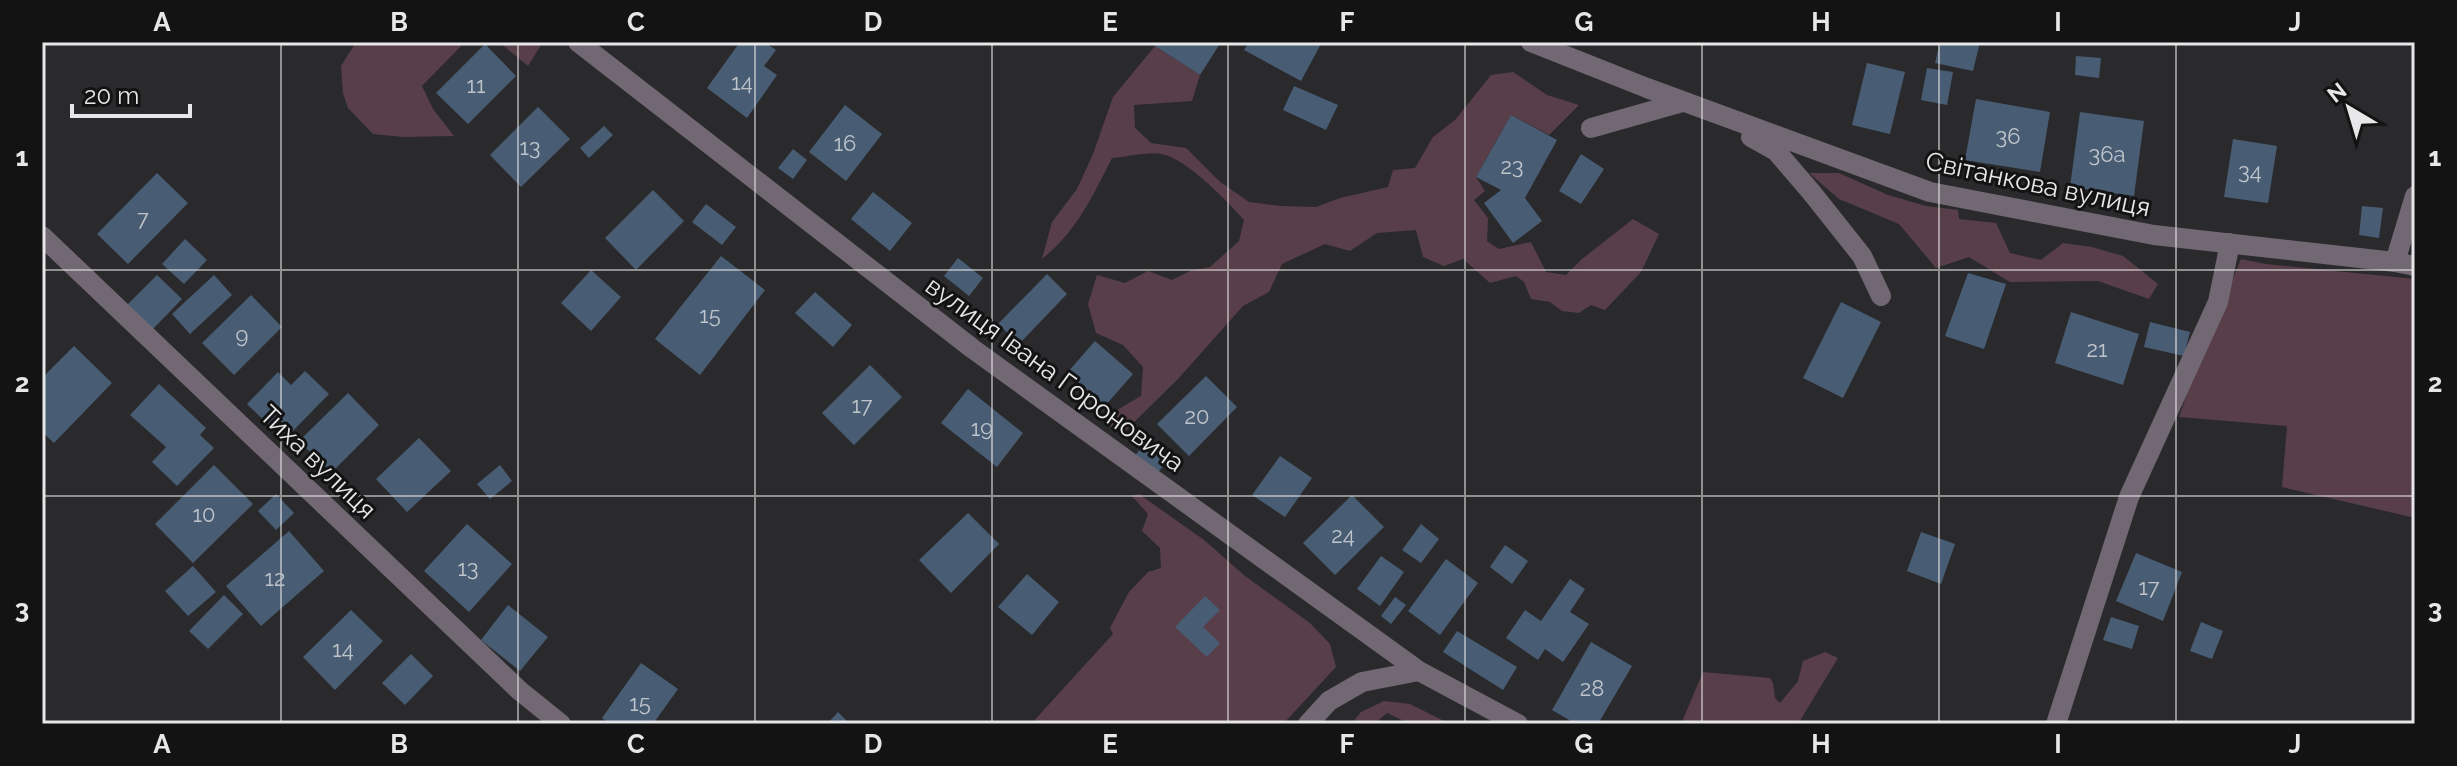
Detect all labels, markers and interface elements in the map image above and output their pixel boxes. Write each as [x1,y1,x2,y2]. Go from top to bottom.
text: A [153,7,171,37]
text: B [390,7,408,37]
text: C [627,7,645,37]
text: D [864,7,882,37]
text: E [1102,7,1118,37]
text: F [1340,7,1355,37]
text: G [1575,7,1593,37]
text: H [1811,7,1831,37]
text: I [2054,7,2062,37]
text: J [2289,7,2301,37]
scale bar [72,68,190,118]
north arrow [2309,68,2389,148]
house number: 14 [731,69,753,95]
house number: 11 [467,72,485,98]
text: N [2322,77,2351,108]
text: 20 m [84,81,139,110]
house number: 36 [1995,123,2021,149]
house number: 16 [834,130,856,156]
house number: 13 [519,134,541,160]
house number: 36а [2088,141,2126,167]
text: 1 [16,142,29,172]
text: 1 [2429,142,2442,172]
street label: Світанкова вулиця [1923,146,2153,222]
house number: 23 [1500,153,1524,179]
house number: 34 [2238,158,2262,184]
house number: 7 [137,205,149,231]
street label: вулиця Івана Гороновича [920,270,1190,478]
house number: 15 [699,302,721,328]
house number: 9 [236,322,248,348]
house number: 21 [2087,336,2107,362]
text: 2 [15,368,29,398]
text: 2 [2428,368,2442,398]
house number: 17 [851,392,873,418]
street label: Тиха вулиця [254,399,382,525]
house number: 20 [1185,403,1209,429]
house number: 19 [971,415,993,441]
house number: 10 [193,501,215,527]
house number: 24 [1331,522,1355,548]
house number: 13 [457,555,479,581]
house number: 12 [265,565,285,591]
house number: 17 [2138,574,2160,600]
text: 3 [15,594,29,624]
text: 3 [2428,594,2442,624]
house number: 14 [332,636,354,662]
house number: 28 [1580,675,1604,701]
house number: 15 [629,690,651,716]
text: A [153,729,171,759]
text: B [390,729,408,759]
text: C [627,729,645,759]
text: D [864,729,882,759]
text: E [1102,729,1118,759]
text: F [1340,729,1355,759]
text: G [1575,729,1593,759]
text: H [1811,729,1831,759]
text: I [2054,729,2062,759]
text: J [2289,729,2301,759]

